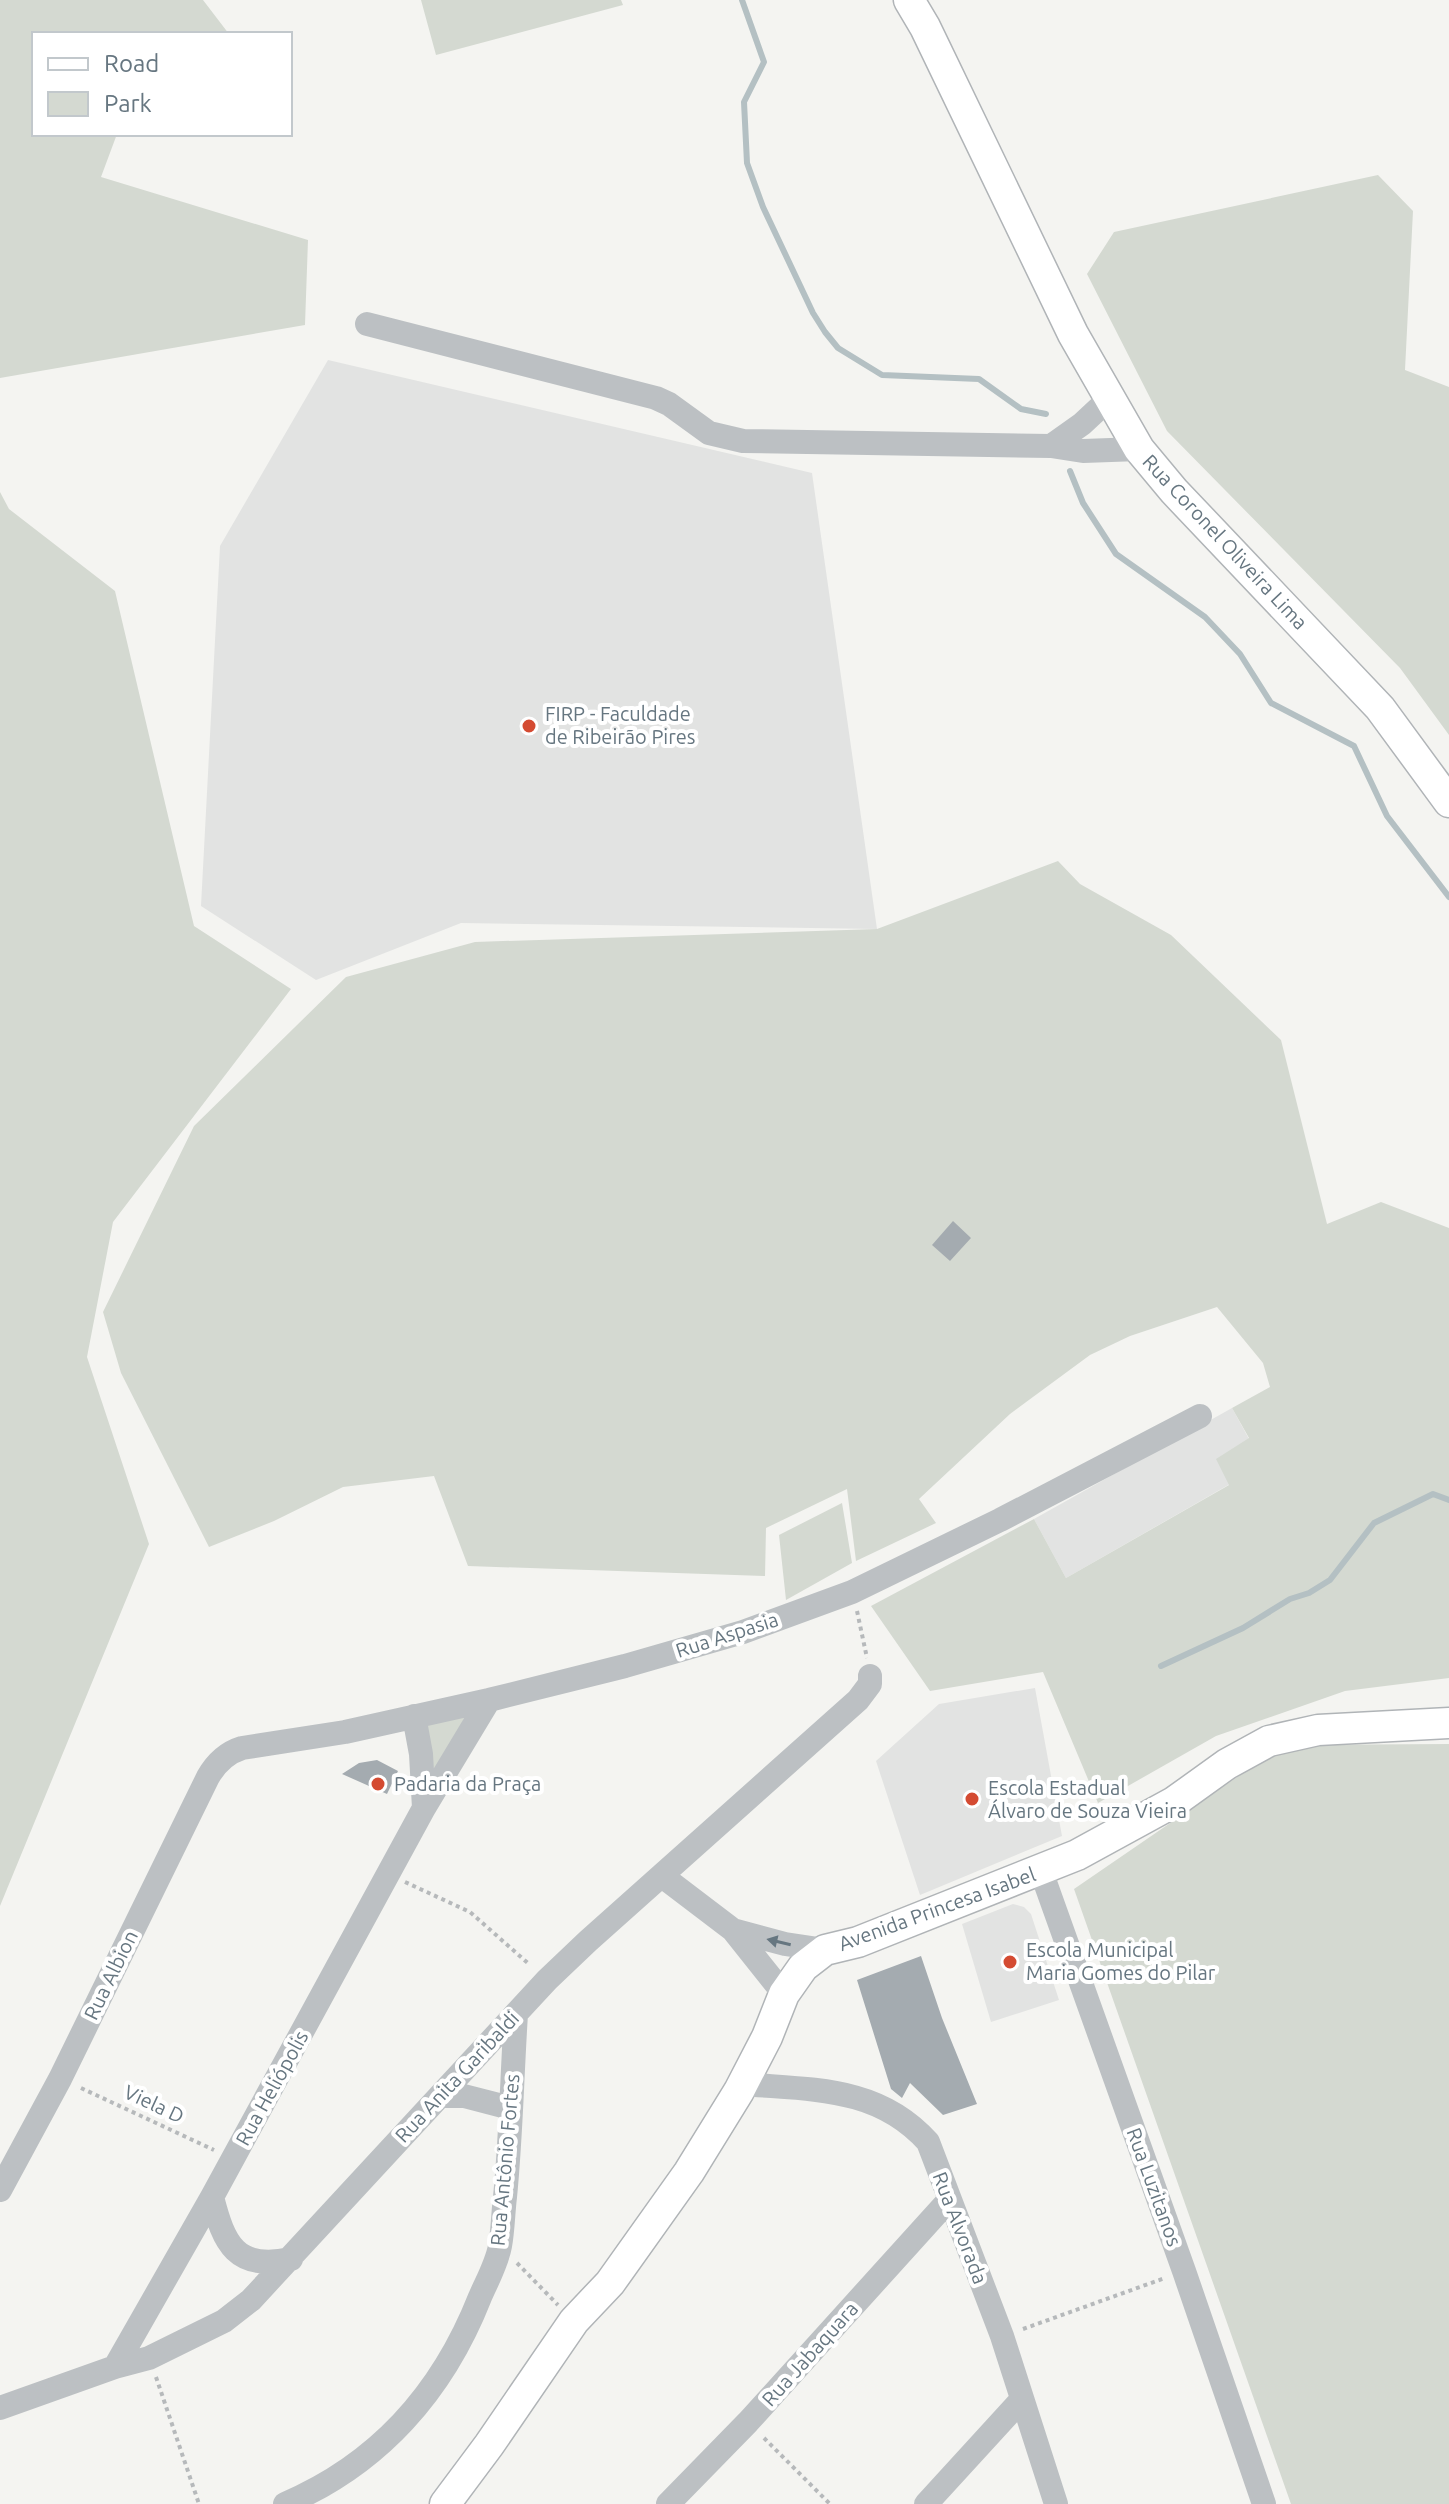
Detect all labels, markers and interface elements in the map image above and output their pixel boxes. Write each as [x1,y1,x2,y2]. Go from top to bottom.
legend [32,32,292,136]
text: Road [104,50,159,77]
text: Park [104,90,152,117]
street label: Rua Coronel Oliveira Lima [1138,450,1312,634]
place label: FIRP - Faculdade de Ribeirão Pires [545,702,695,748]
marker: FIRP - Faculdade de Ribeirão Pires [520,717,538,735]
street label: Rua Aspasia [673,1607,781,1662]
place label: Padaria da Praça [394,1772,541,1795]
marker: Padaria da Praça [369,1775,387,1793]
place label: Escola Estadual Álvaro de Souza Vieira [988,1776,1187,1822]
marker: Escola Estadual Álvaro de Souza Vieira [963,1790,981,1808]
street label: Avenida Princesa Isabel [835,1862,1039,1955]
street label: Rua Albion [79,1926,142,2023]
one-way arrow [766,1935,791,1948]
place label: Escola Municipal Maria Gomes do Pilar [1026,1938,1216,1984]
marker: Escola Municipal Maria Gomes do Pilar [1001,1953,1019,1971]
street label: Rua Anita Garibaldi [390,2006,523,2147]
street label: Rua Heliópolis [231,2026,313,2149]
street label: Rua Antônio Fortes [486,2073,523,2247]
street label: Viela D [121,2080,188,2127]
street label: Rua Luzitanos [1122,2124,1187,2249]
street label: Rua Alvorada [929,2169,992,2287]
street label: Rua Jabaquara [757,2297,862,2410]

